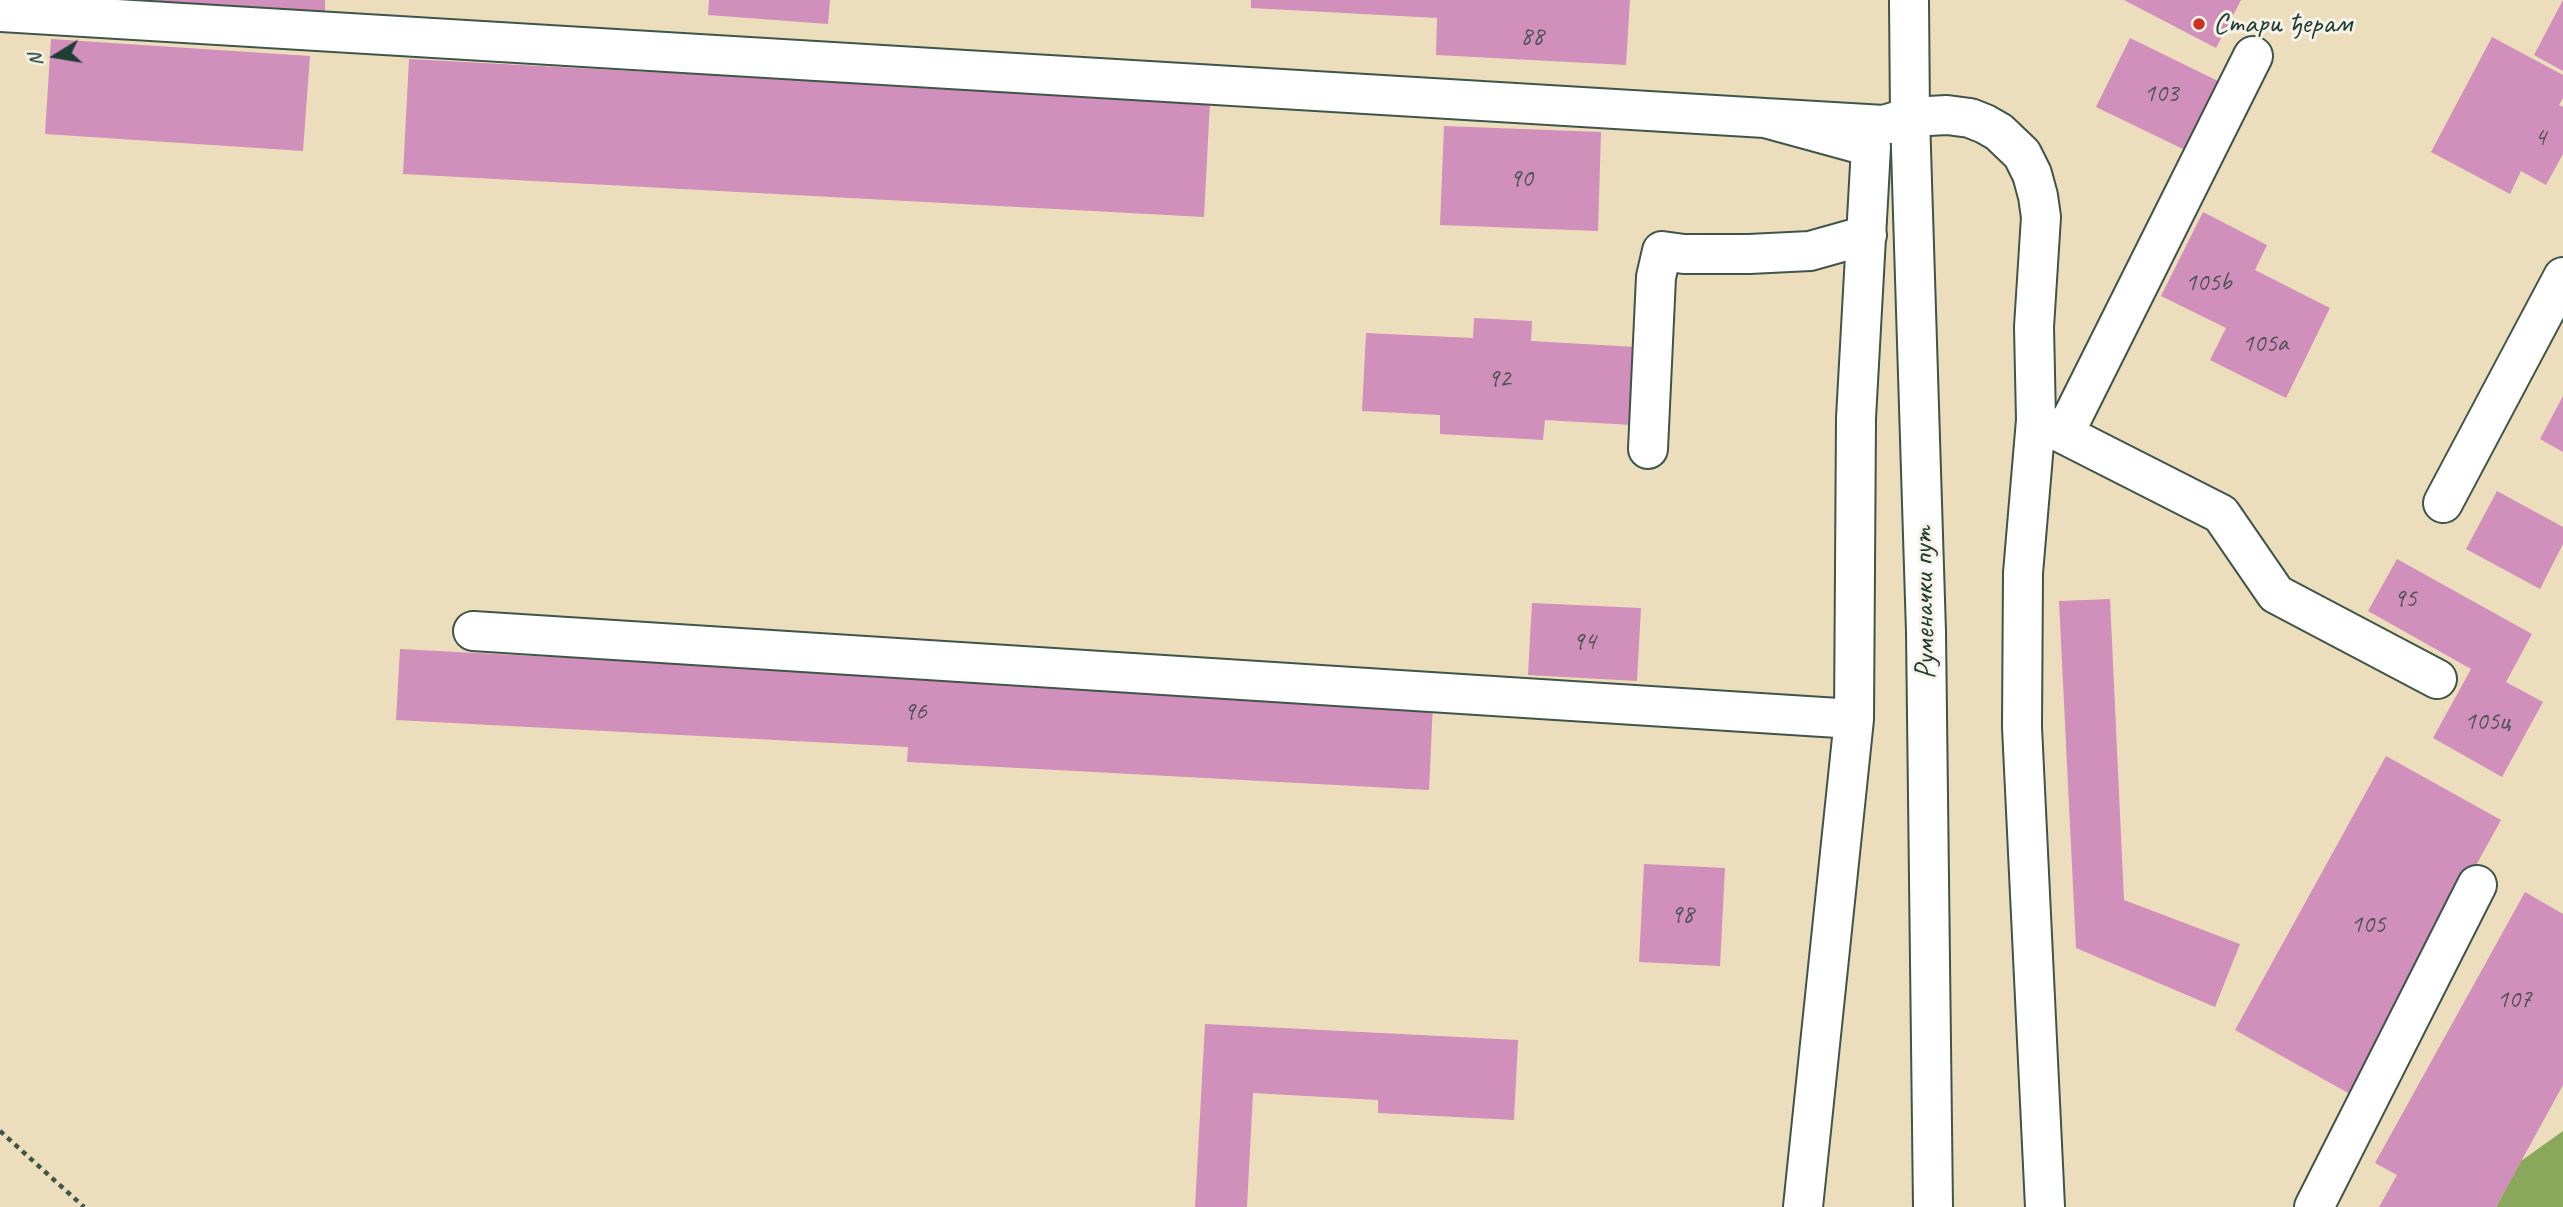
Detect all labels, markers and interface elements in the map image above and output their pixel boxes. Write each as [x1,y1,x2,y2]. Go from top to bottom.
place label: Стари ђерам [2213,6,2352,42]
marker: Стари ђерам [2191,16,2207,32]
north arrow [21,21,91,91]
house number: 88 [1520,21,1544,53]
text: N [22,52,48,68]
house number: 103 [2143,78,2179,110]
house number: 4 [2534,122,2546,154]
house number: 90 [1509,163,1533,195]
house number: 105b [2185,267,2231,299]
house number: 105a [2242,328,2288,360]
house number: 92 [1487,363,1511,395]
street label: Руменачки пут [1906,526,1944,680]
house number: 95 [2393,583,2417,615]
house number: 94 [1572,626,1596,658]
house number: 96 [903,696,927,728]
house number: 105ц [2464,706,2510,738]
house number: 98 [1670,899,1694,931]
house number: 105 [2350,909,2386,941]
house number: 107 [2496,984,2532,1016]

